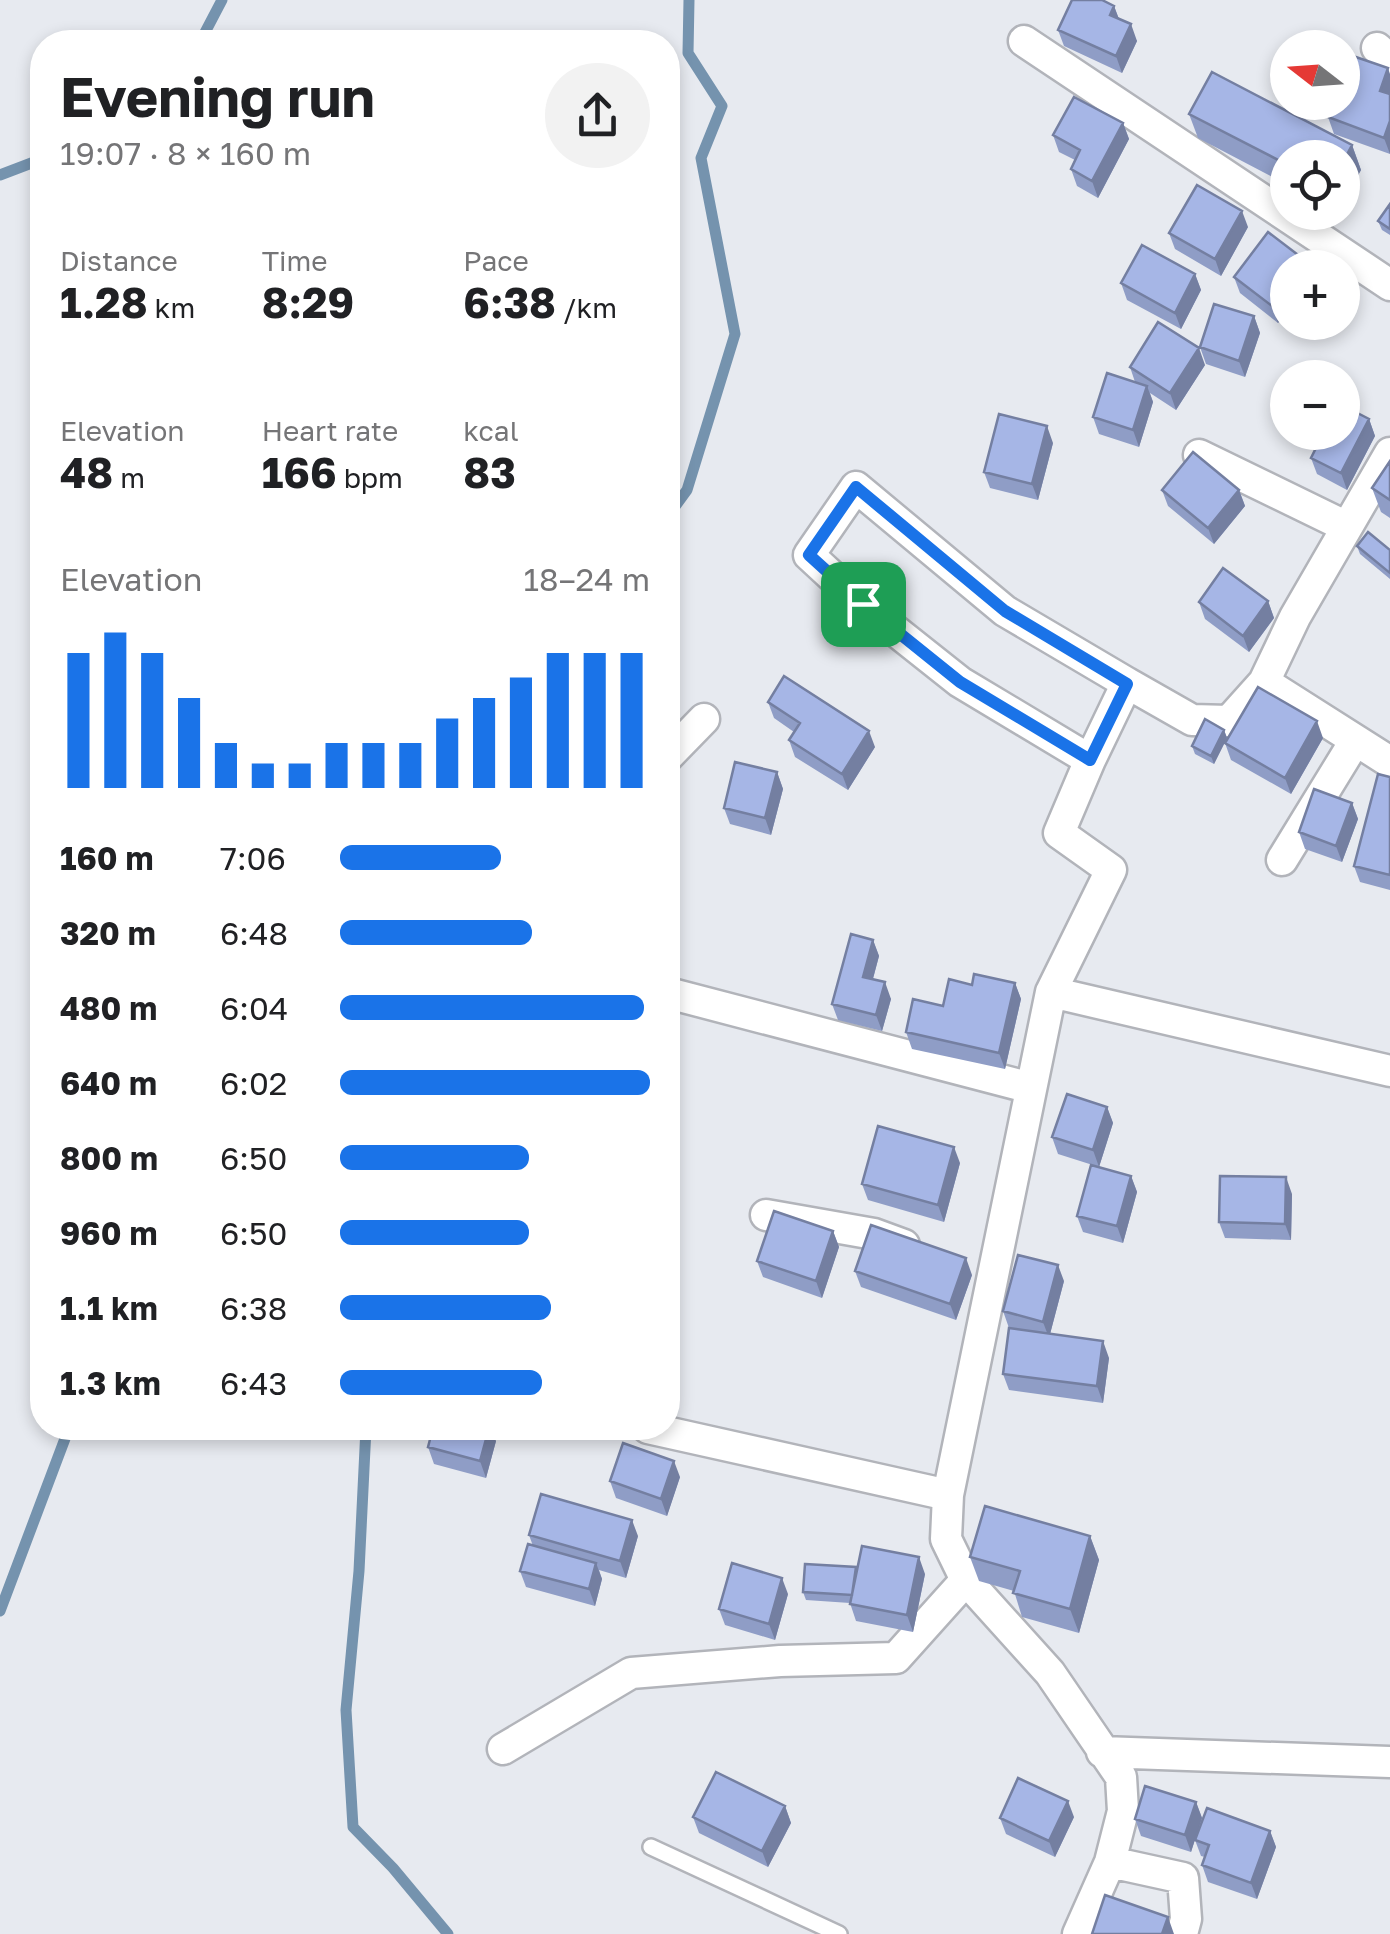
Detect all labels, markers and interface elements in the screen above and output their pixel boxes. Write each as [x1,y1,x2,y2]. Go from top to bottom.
north arrow [1270,30,1360,120]
map controls [1270,30,1360,450]
text: Evening run [60,63,375,129]
button: share [545,63,650,168]
text: 19:07 · 8 × 160 m [60,134,311,172]
button: locate [1270,140,1360,230]
text: Distance [60,244,178,277]
text: Time [262,244,328,277]
text: Pace [463,244,529,277]
button: + [1270,250,1360,340]
text: 1.28 [60,277,148,327]
text: 8:29 [262,277,354,327]
text: 6:38 [463,277,556,327]
text: km [148,291,195,324]
text: /km [556,291,617,324]
button: − [1270,360,1360,450]
text: Elevation [60,414,185,447]
text: Heart rate [262,414,398,447]
text: kcal [463,414,519,447]
text: 48 [60,447,113,497]
text: 166 [262,447,337,497]
text: 83 [463,447,516,497]
text: m [113,461,145,494]
text: bpm [337,461,403,494]
text: Elevation [60,560,202,598]
text: 18–24 m [524,560,650,598]
pin [821,562,906,647]
icon: arrive [836,577,891,632]
text: 160 m [60,839,154,877]
text: 7:06 [220,839,286,877]
text: 320 m [60,914,156,952]
text: 6:48 [220,914,288,952]
text: 480 m [60,989,157,1027]
text: 6:04 [220,989,288,1027]
text: 640 m [60,1064,157,1102]
text: 6:02 [220,1064,287,1102]
text: 800 m [60,1139,158,1177]
text: 6:50 [220,1139,287,1177]
text: 960 m [60,1214,157,1252]
text: 6:50 [220,1214,287,1252]
text: 1.1 km [60,1289,158,1327]
text: 6:38 [220,1289,287,1327]
text: 1.3 km [60,1364,161,1402]
text: 6:43 [220,1364,287,1402]

